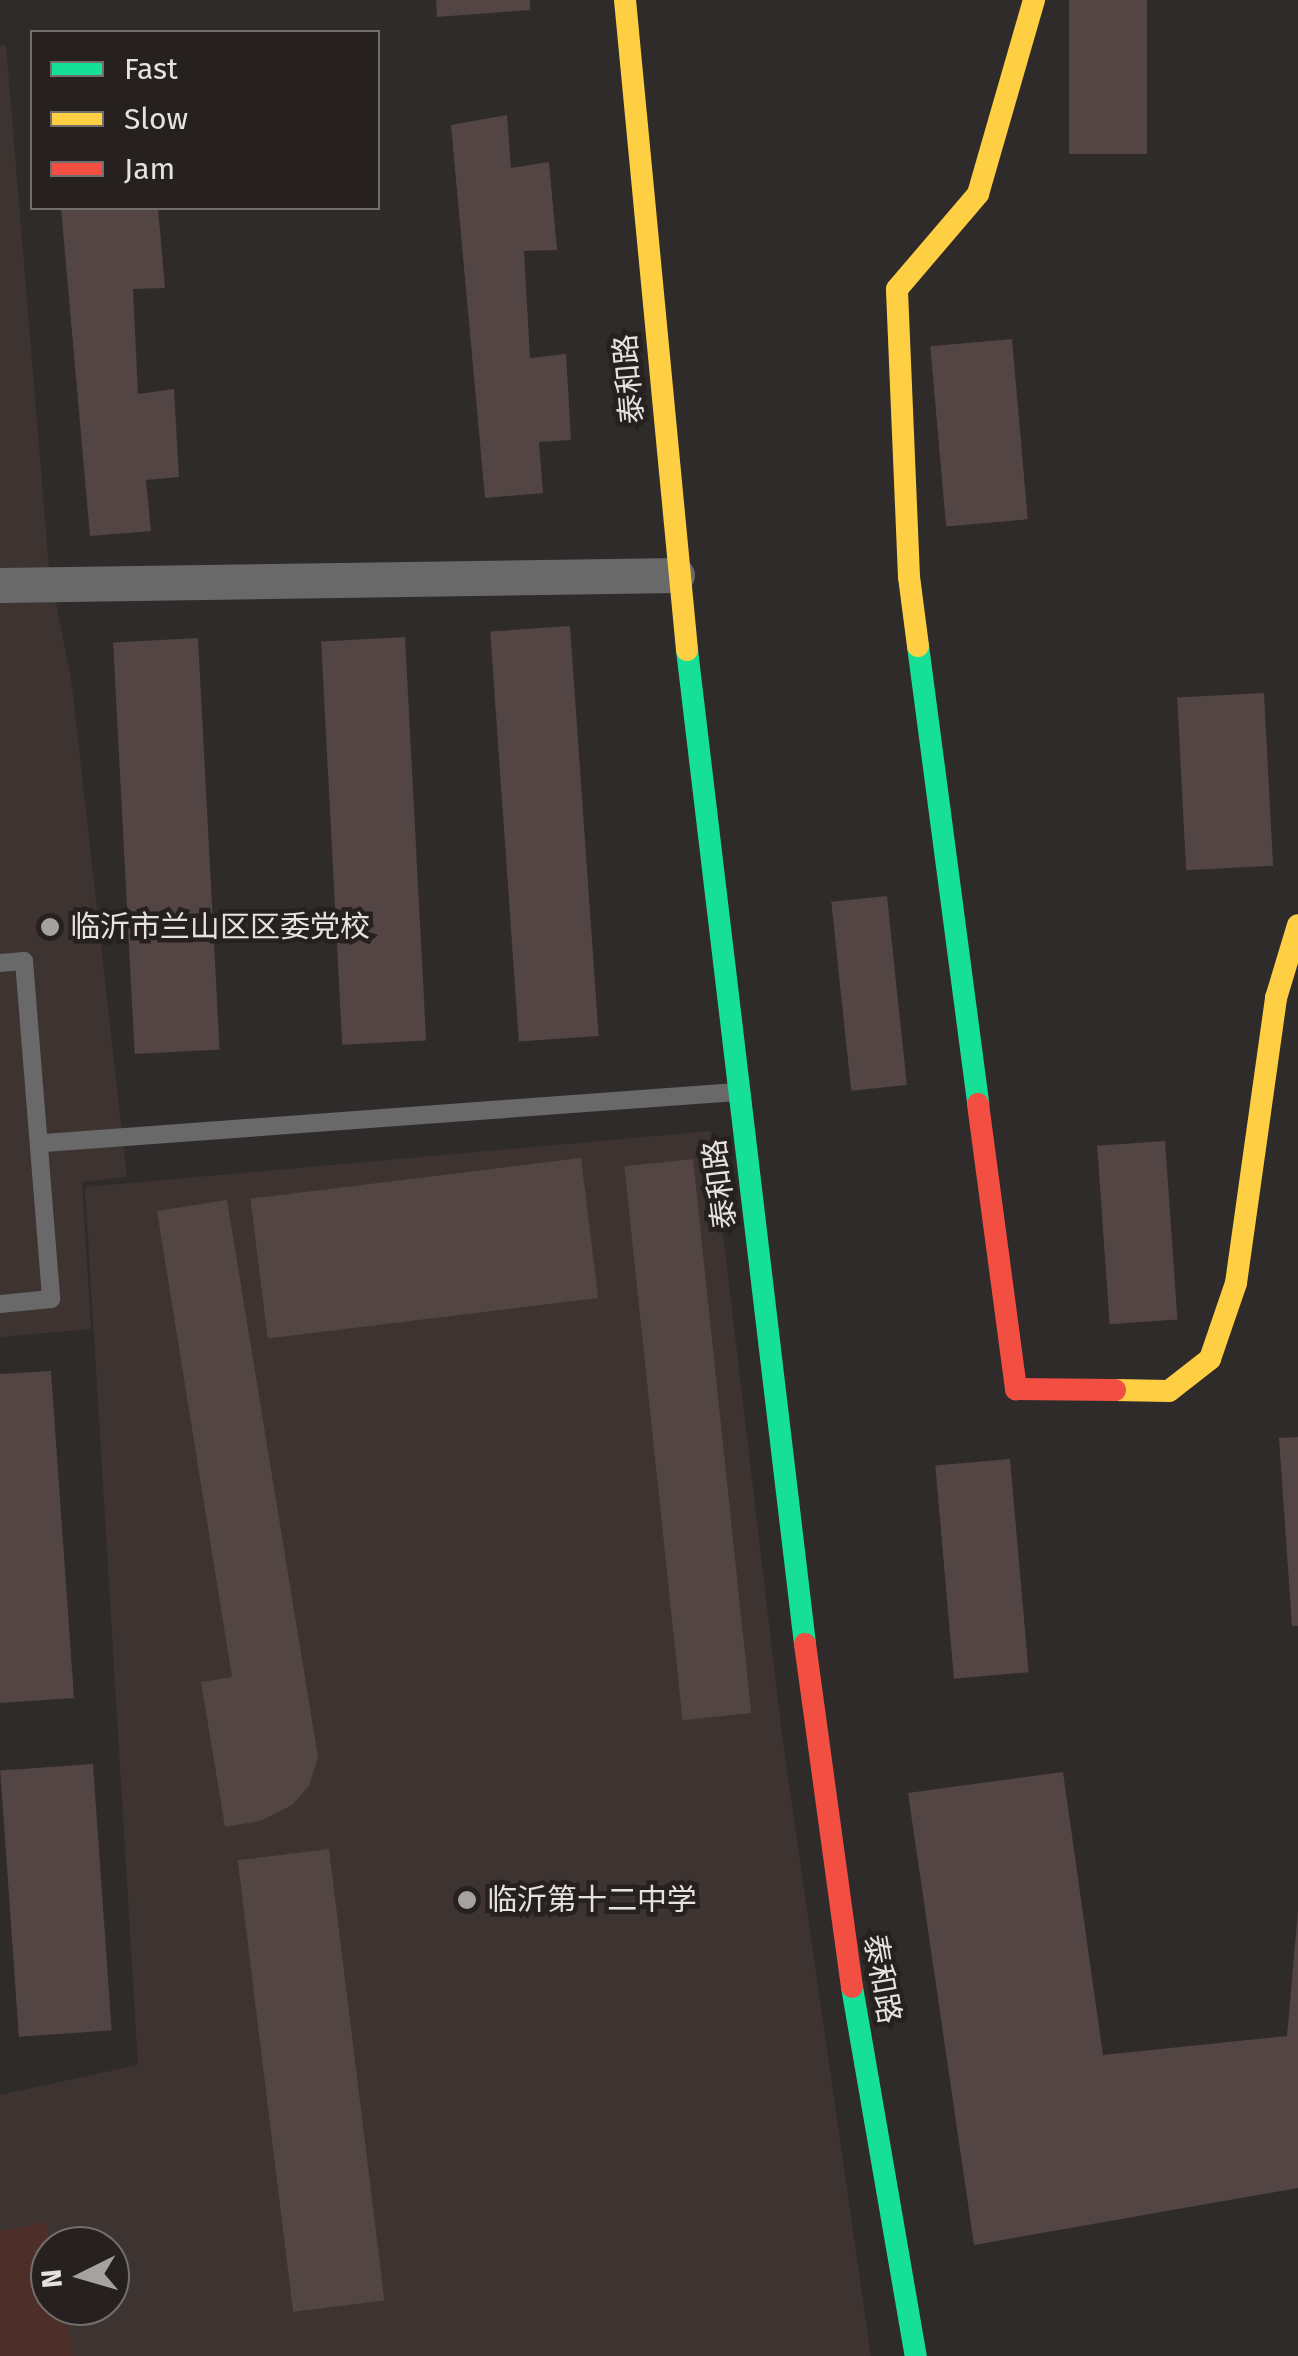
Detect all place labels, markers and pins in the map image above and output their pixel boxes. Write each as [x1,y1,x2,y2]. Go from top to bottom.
place label: 临沂市兰山区区委党校 [70,909,370,945]
marker: 临沂市兰山区区委党校 [39,916,61,938]
place label: 临沂第十二中学 [487,1882,697,1918]
marker: 临沂第十二中学 [456,1889,478,1911]

